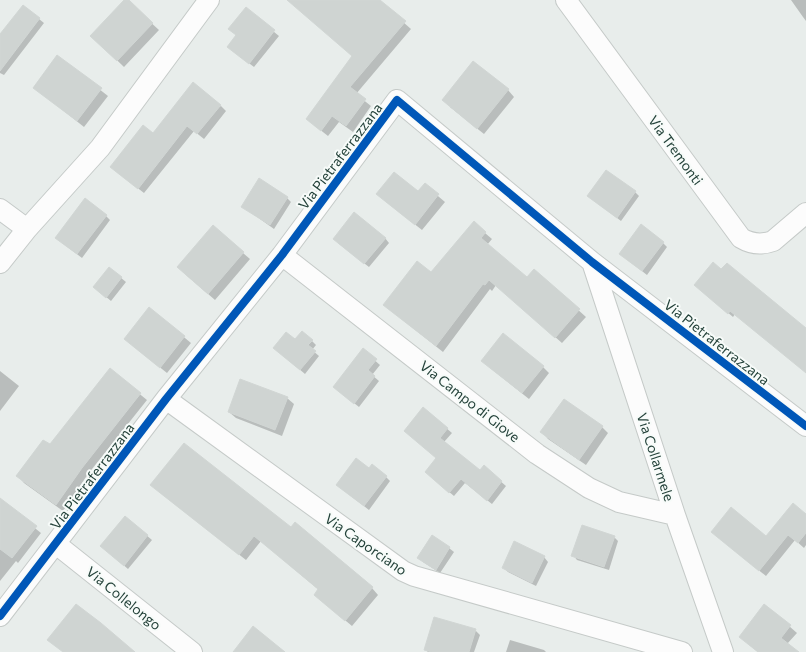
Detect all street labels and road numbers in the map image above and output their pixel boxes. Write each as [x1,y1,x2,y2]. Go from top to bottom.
street label: Via Pietraferrazzana [294,99,386,213]
street label: Via Tremonti [645,112,707,188]
street label: Via Pietraferrazzana [661,296,773,388]
street label: Via Campo di Giove [417,357,523,445]
street label: Via Collarmele [634,411,678,503]
street label: Via Pietraferrazzana [46,419,138,533]
street label: Via Caporciano [322,509,410,579]
street label: Via Collelongo [83,563,165,633]

